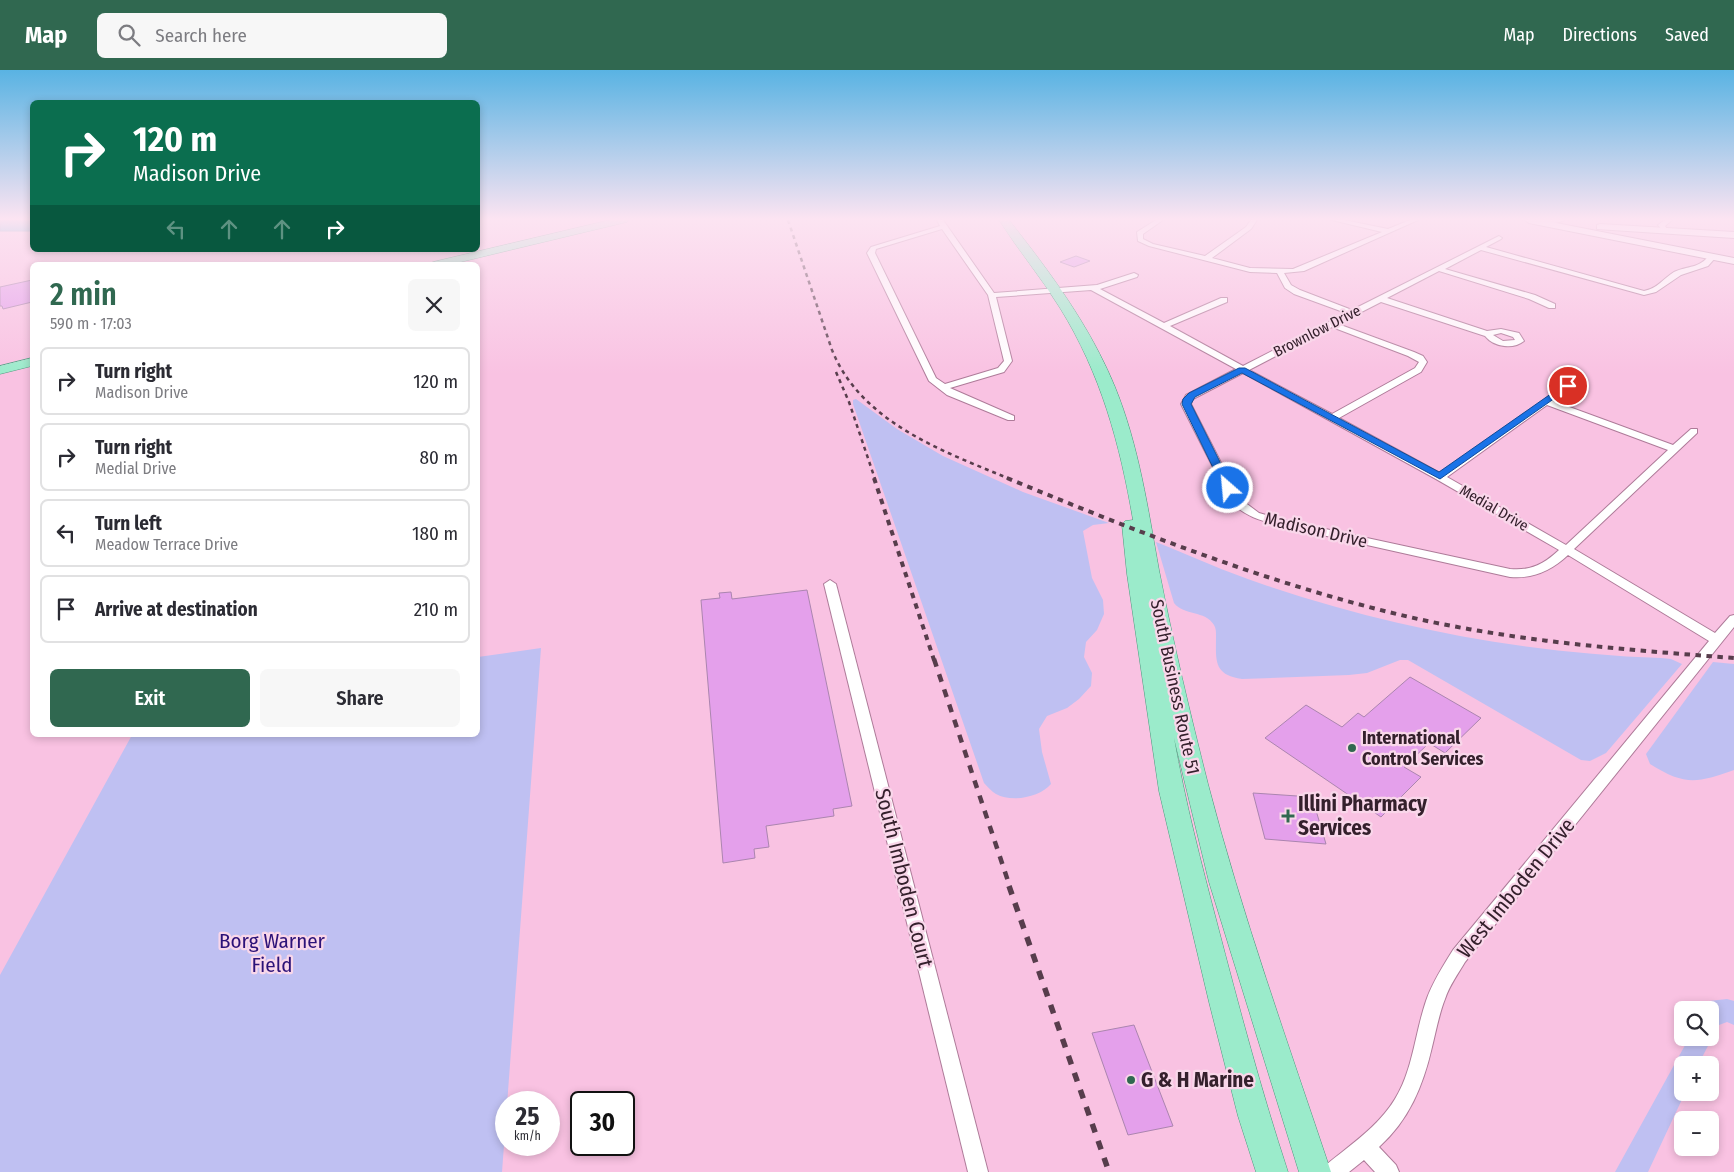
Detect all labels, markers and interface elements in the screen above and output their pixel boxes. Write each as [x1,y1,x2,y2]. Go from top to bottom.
search box [97,13,447,58]
text: Map [25,21,67,49]
icon: search [115,21,143,49]
text: Search here [155,24,247,47]
text: Map [1503,24,1535,46]
text: Directions [1563,24,1637,46]
text: Saved [1665,24,1709,46]
text: 120 m [133,118,217,160]
icon: right [50,120,115,185]
text: Madison Drive [133,160,261,187]
icon: left [162,215,190,243]
icon: ahead [215,215,243,243]
icon: ahead [268,215,296,243]
icon: right [321,215,349,243]
text: 2 min [50,277,117,313]
button: close [408,279,460,331]
street label: Brownlow Drive [1270,301,1364,361]
text: 590 m · 17:03 [50,314,132,333]
text: Turn right [95,360,172,383]
pin [1547,365,1589,407]
icon: right [52,367,80,395]
text: 120 m [413,370,458,393]
icon: arrive [1554,372,1582,400]
text: Madison Drive [95,383,188,402]
text: Turn right [95,436,172,459]
icon: right [52,443,80,471]
text: 80 m [420,446,458,469]
text: Medial Drive [95,459,176,478]
position arrow [1201,461,1253,513]
street label: Medial Drive [1456,481,1532,535]
street label: Madison Drive [1262,507,1370,553]
text: Turn left [95,512,162,535]
icon: left [52,519,80,547]
text: 180 m [412,522,458,545]
text: Meadow Terrace Drive [95,535,238,554]
icon: arrive [52,595,80,623]
text: Arrive at destination [95,598,258,621]
text: 210 m [414,598,458,621]
street label: South Business Route 51 [1146,598,1204,776]
button: Exit [50,669,250,727]
button: Share [260,669,460,727]
place label: International Control Services [1362,727,1484,770]
marker: International Control Services [1346,742,1358,754]
street label: South Imboden Court [869,786,939,970]
place label: Illini Pharmacy Services [1298,791,1428,841]
marker: Illini Pharmacy Services [1282,810,1294,822]
street label: West Imboden Drive [1452,813,1580,963]
park label: Borg Warner Field [219,928,326,978]
map controls [1674,1001,1719,1156]
button: search [1674,1001,1719,1046]
button: + [1674,1056,1719,1101]
place label: G & H Marine [1141,1067,1254,1093]
marker: G & H Marine [1125,1074,1137,1086]
speed limit sign: 30 [570,1091,635,1156]
text: 25 [516,1102,539,1132]
button: − [1674,1111,1719,1156]
text: km/h [514,1129,541,1143]

